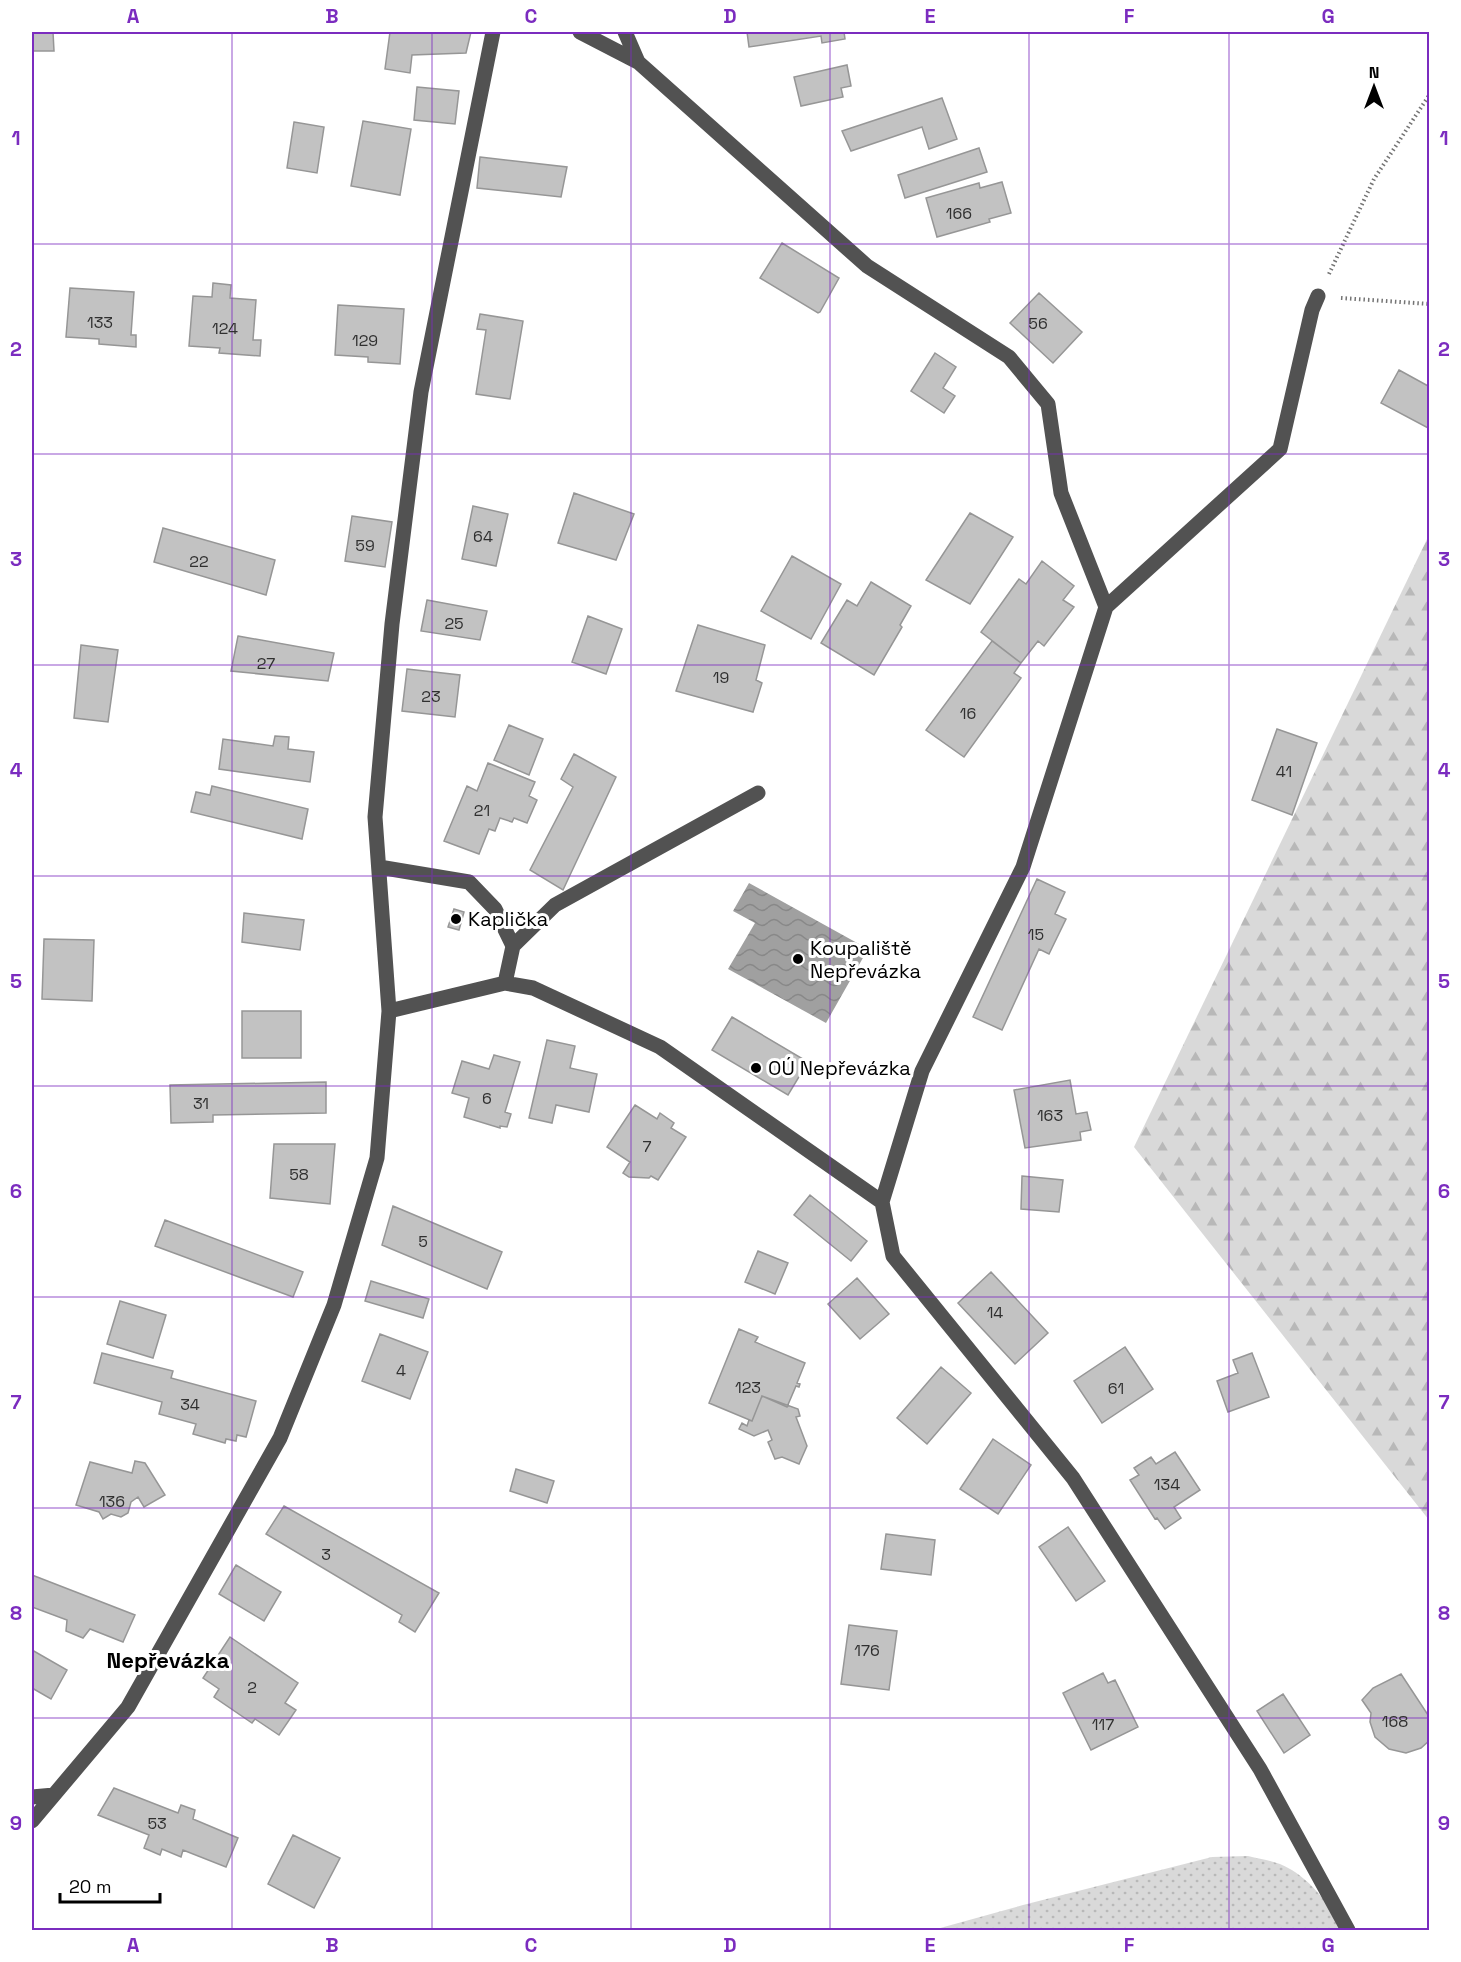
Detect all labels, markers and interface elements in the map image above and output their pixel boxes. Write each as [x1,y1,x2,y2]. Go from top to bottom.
text: A [127,3,140,29]
text: B [325,3,339,29]
text: C [525,3,538,29]
text: D [723,3,737,29]
text: E [924,3,936,29]
text: F [1124,3,1135,29]
text: G [1321,3,1335,29]
north arrow [1344,57,1404,117]
text: N [1369,62,1379,83]
text: 1 [11,125,21,151]
text: 1 [1439,125,1449,151]
house number: 166 [946,203,972,224]
house number: 133 [87,312,113,333]
house number: 56 [1028,313,1048,334]
house number: 124 [212,318,238,339]
house number: 129 [352,330,378,351]
text: 2 [10,336,22,362]
text: 2 [1438,336,1450,362]
house number: 64 [473,526,493,547]
house number: 59 [355,535,375,556]
text: 3 [10,546,22,572]
text: 3 [1438,546,1450,572]
house number: 22 [189,551,209,572]
house number: 25 [444,613,464,634]
house number: 27 [257,653,275,674]
house number: 19 [713,667,729,688]
house number: 23 [421,686,441,707]
house number: 16 [960,703,976,724]
text: 4 [10,757,23,783]
text: 4 [1438,757,1451,783]
house number: 41 [1276,761,1292,782]
house number: 21 [474,800,490,821]
place label: Kaplička [468,906,548,932]
marker: Kaplička [449,912,463,926]
house number: 15 [1028,924,1044,945]
place label: Koupaliště Nepřevázka [810,935,921,984]
marker: Koupaliště Nepřevázka [791,952,805,966]
text: 5 [10,968,22,994]
text: 5 [1438,968,1450,994]
place label: OÚ Nepřevázka [768,1055,911,1081]
marker: OÚ Nepřevázka [749,1061,763,1075]
house number: 6 [482,1088,492,1109]
house number: 31 [193,1093,209,1114]
house number: 163 [1037,1105,1063,1126]
house number: 7 [642,1136,652,1157]
house number: 58 [289,1164,309,1185]
text: 6 [10,1178,22,1204]
text: 6 [1438,1178,1450,1204]
house number: 5 [418,1231,428,1252]
house number: 14 [987,1302,1003,1323]
house number: 4 [396,1360,406,1381]
house number: 123 [735,1377,761,1398]
house number: 61 [1108,1378,1124,1399]
text: 7 [10,1389,22,1415]
text: 7 [1438,1389,1450,1415]
house number: 34 [180,1394,200,1415]
house number: 134 [1154,1474,1180,1495]
house number: 136 [99,1491,125,1512]
house number: 3 [321,1544,331,1565]
text: 8 [10,1600,22,1626]
text: 8 [1438,1600,1450,1626]
house number: 176 [854,1640,880,1661]
district label: Nepřevázka [107,1646,230,1674]
house number: 2 [247,1677,257,1698]
house number: 168 [1382,1711,1408,1732]
house number: 117 [1092,1714,1114,1735]
text: 9 [10,1810,22,1836]
text: 9 [1438,1810,1450,1836]
house number: 53 [147,1813,167,1834]
scale bar [60,1866,160,1904]
text: 20 m [69,1875,112,1898]
text: A [127,1932,140,1958]
text: B [325,1932,339,1958]
text: C [525,1932,538,1958]
text: D [723,1932,737,1958]
text: E [924,1932,936,1958]
text: F [1124,1932,1135,1958]
text: G [1321,1932,1335,1958]

